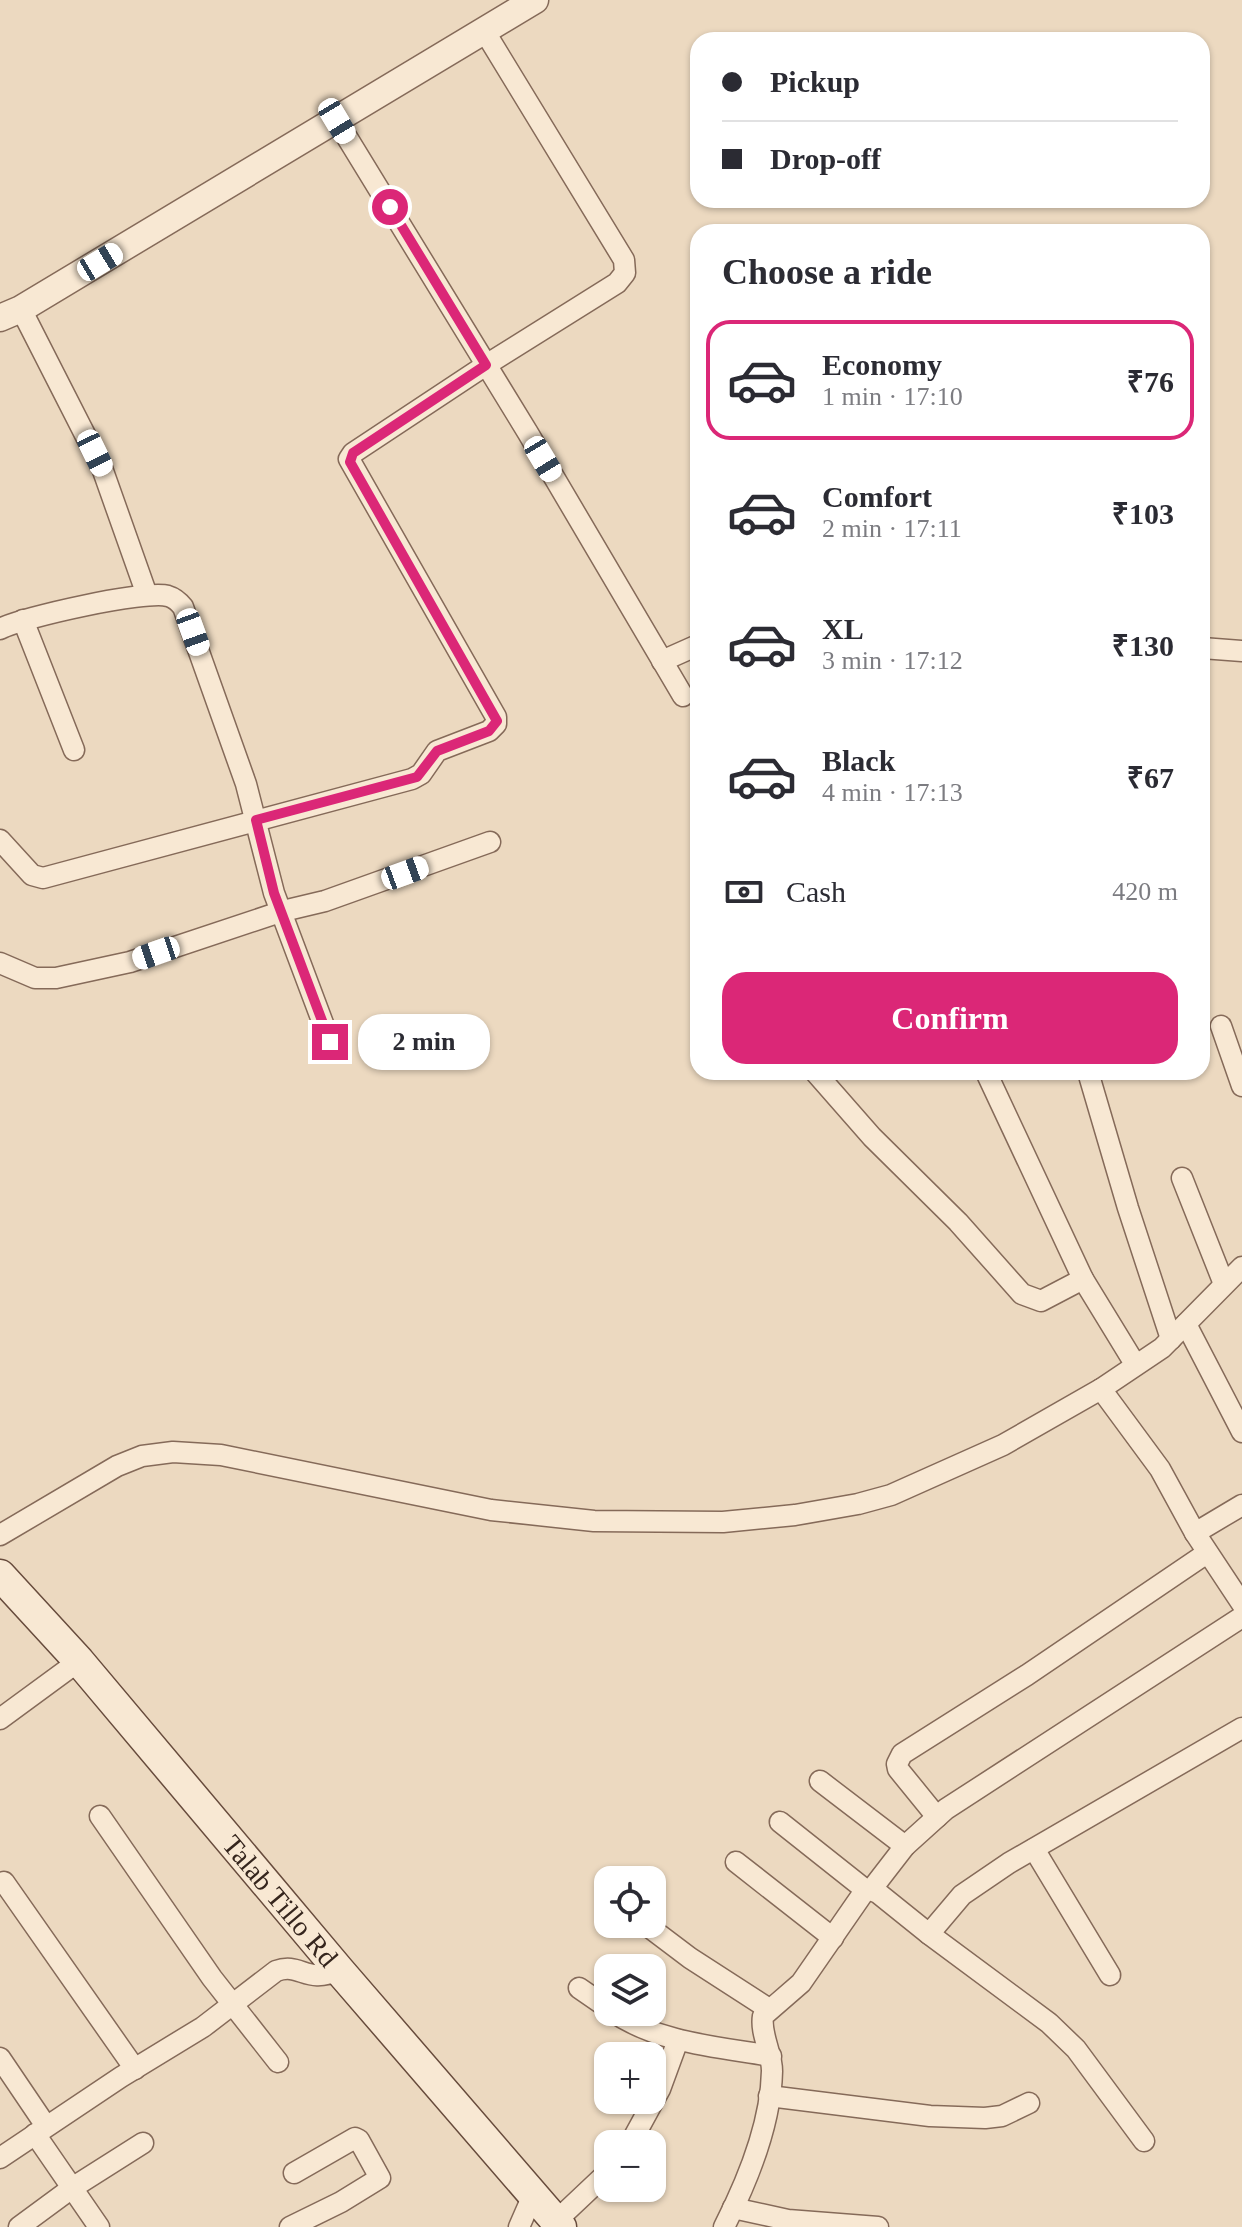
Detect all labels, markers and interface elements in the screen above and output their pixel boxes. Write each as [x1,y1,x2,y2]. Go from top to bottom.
text: Pickup [770,65,860,98]
car [314,94,360,148]
text: Drop-off [770,142,881,175]
route start [372,189,408,225]
car [73,239,127,285]
text: Choose a ride [722,252,932,292]
icon: car [726,344,798,416]
text: Economy [822,348,942,381]
text: ₹76 [1127,365,1174,398]
text: 1 min · 17:10 [822,382,963,411]
car [74,426,116,480]
car [520,432,566,486]
icon: car [726,476,798,548]
text: Comfort [822,480,932,513]
text: ₹103 [1112,497,1174,530]
text: 2 min · 17:11 [822,514,962,543]
car [174,605,212,659]
icon: car [726,608,798,680]
text: XL [822,612,864,645]
text: ₹130 [1112,629,1174,662]
text: 3 min · 17:12 [822,646,963,675]
icon: car [726,740,798,812]
text: Black [822,744,895,777]
text: ₹67 [1127,761,1174,794]
text: 4 min · 17:13 [822,778,963,807]
car [378,854,432,892]
icon: cash [722,870,766,914]
text: Cash [786,875,846,908]
text: 420 m [1112,877,1178,906]
car [129,934,183,972]
button: Confirm [722,972,1178,1064]
callout: 2 min [358,1014,490,1070]
route end [312,1024,348,1060]
text: 2 min [393,1027,455,1056]
street label: Talab Tillo Rd [217,1829,345,1972]
map controls [594,1866,666,2202]
button: locate [594,1866,666,1938]
button: layers [594,1954,666,2026]
button: + [594,2042,666,2114]
button: − [594,2130,666,2202]

